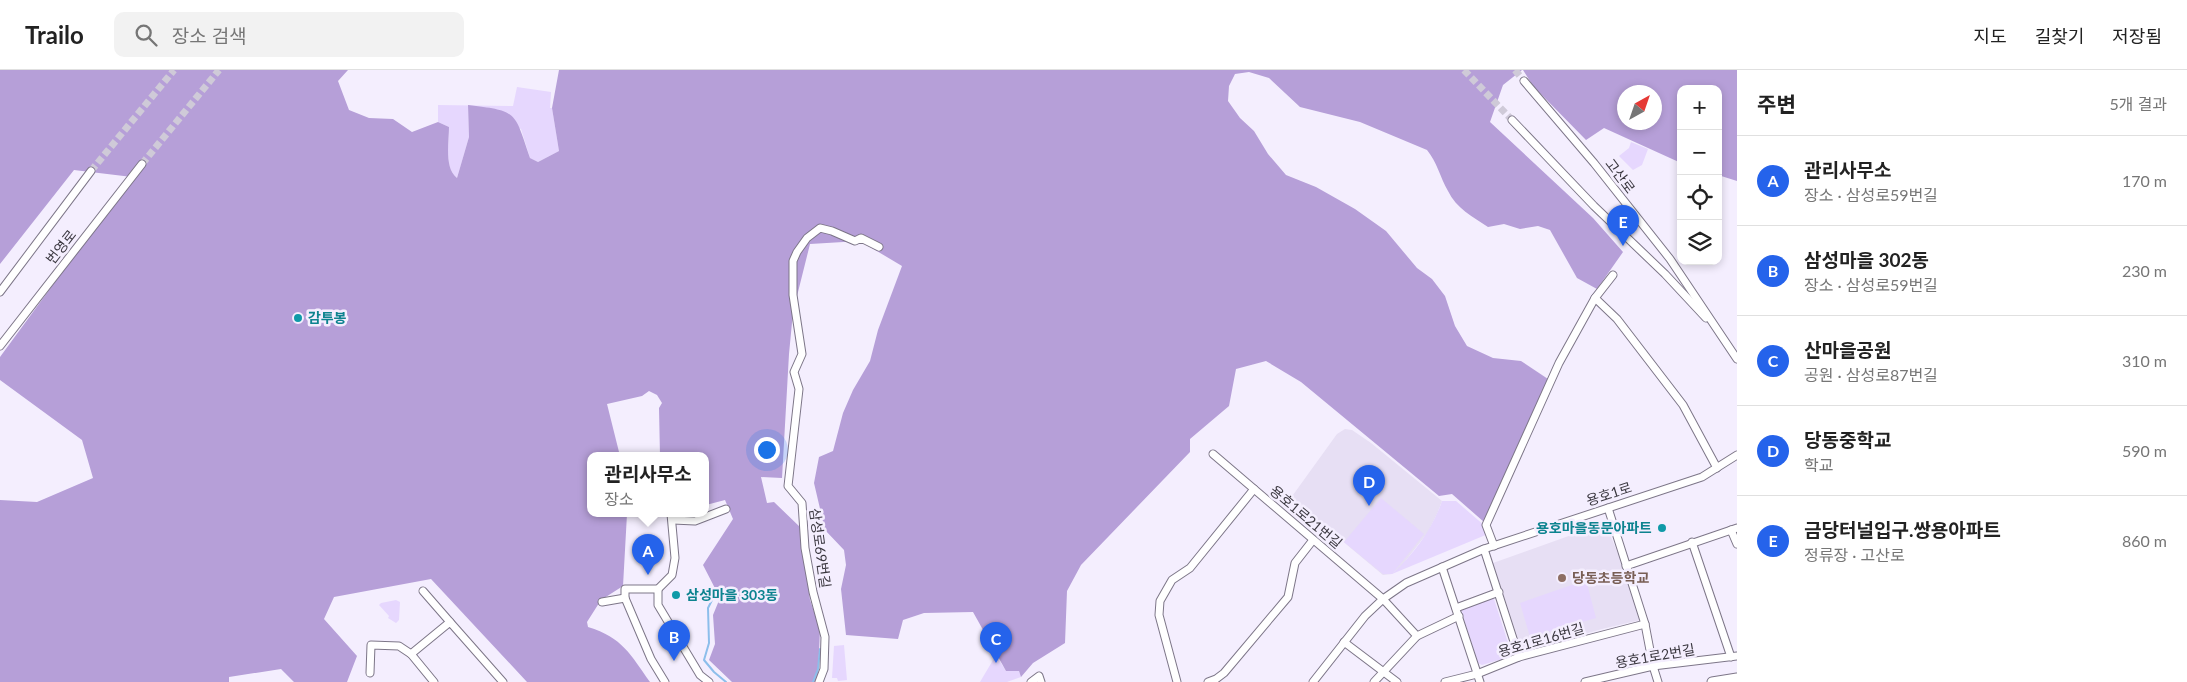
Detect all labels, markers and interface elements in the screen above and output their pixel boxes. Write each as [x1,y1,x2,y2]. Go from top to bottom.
search box [114,12,464,57]
text: Trailo [25,20,84,49]
icon: search [132,21,160,49]
text: 장소 검색 [172,24,247,47]
text: 지도 [1974,25,2007,47]
text: 길찾기 [2035,25,2084,47]
text: 저장됨 [2112,25,2162,47]
north arrow [1617,85,1662,130]
map controls [1677,85,1722,265]
button: + [1677,85,1722,130]
text: 주변 [1757,91,1796,116]
text: 5개 결과 [2109,94,2167,113]
button: − [1677,130,1722,175]
street label: 고산로 [1602,155,1639,196]
text: 관리사무소 [1804,158,1891,181]
text: A [1767,171,1779,190]
text: 170 m [2122,171,2167,190]
button: locate [1677,175,1722,220]
text: 장소 · 삼성로59번길 [1804,185,1938,204]
pin: E [1607,205,1639,246]
button: layers [1677,220,1722,265]
street label: 번영로 [42,226,79,267]
text: 삼성마을 302동 [1804,248,1929,271]
text: B [1768,261,1778,280]
text: 230 m [2122,261,2167,280]
text: 장소 · 삼성로59번길 [1804,275,1938,294]
place label: 감투봉 [308,309,347,326]
marker: 감투봉 [292,312,304,324]
text: 산마을공원 [1804,338,1891,361]
text: C [1768,351,1778,370]
text: 310 m [2122,351,2167,370]
text: 공원 · 삼성로87번길 [1804,365,1938,384]
text: 당동중학교 [1804,428,1891,451]
your location [754,437,780,463]
text: D [1767,441,1779,460]
text: 590 m [2122,441,2167,460]
popup [587,452,709,517]
text: 학교 [1804,455,1833,474]
text: 관리사무소 [604,462,692,485]
pin: D [1353,465,1385,506]
street label: 용호1로 [1584,478,1634,509]
street label: 용호1로21번길 [1267,482,1346,552]
text: 장소 [604,489,634,508]
street label: 삼성로69번길 [806,507,835,589]
text: 금당터널입구.쌍용아파트 [1804,518,2001,541]
place label: 용호마을동문아파트 [1536,519,1652,536]
marker: 용호마을동문아파트 [1656,522,1668,534]
text: E [1768,531,1778,550]
text: 860 m [2122,531,2167,550]
pin: A [632,534,664,575]
text: 정류장 · 고산로 [1804,545,1905,564]
place label: 당동초등학교 [1572,569,1649,586]
marker: 당동초등학교 [1556,572,1568,584]
place label: 삼성마을 303동 [686,586,778,603]
marker: 삼성마을 303동 [670,589,682,601]
street label: 용호1로16번길 [1496,619,1586,660]
pin: B [658,620,690,661]
pin: C [980,622,1012,663]
street label: 용호1로2번길 [1614,640,1696,671]

